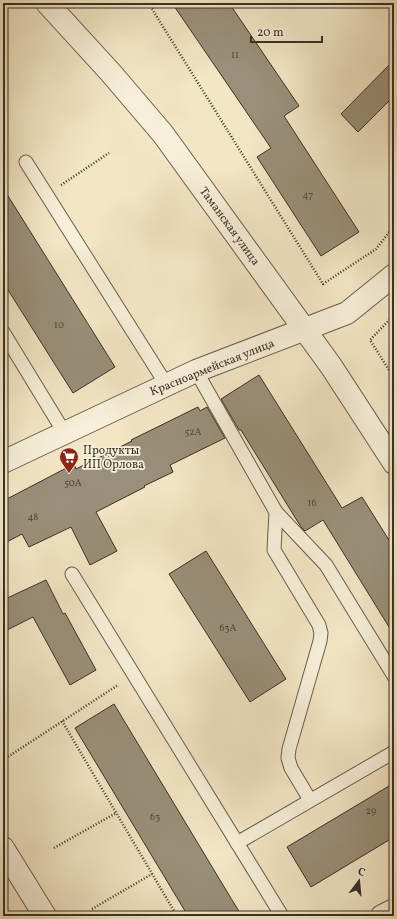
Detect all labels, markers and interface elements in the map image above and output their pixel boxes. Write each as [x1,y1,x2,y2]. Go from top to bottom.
scale bar [251,18,322,44]
text: 20 m [257,25,284,41]
house number: 11 [231,48,239,62]
street label: Таманская улица [195,184,263,269]
house number: 47 [303,188,314,202]
house number: 10 [54,318,64,332]
street label: Красноармейская улица [148,336,277,400]
house number: 52А [184,425,202,439]
place label: Продукты ИП Орлова [83,443,144,473]
supermarket icon: Продукты ИП Орлова [58,446,80,474]
house number: 50А [64,476,82,490]
house number: 16 [308,496,316,510]
house number: 48 [28,510,38,524]
house number: 63А [219,621,237,635]
house number: 29 [366,804,376,818]
house number: 63 [150,810,160,824]
north arrow [339,861,379,901]
text: С [356,865,367,881]

